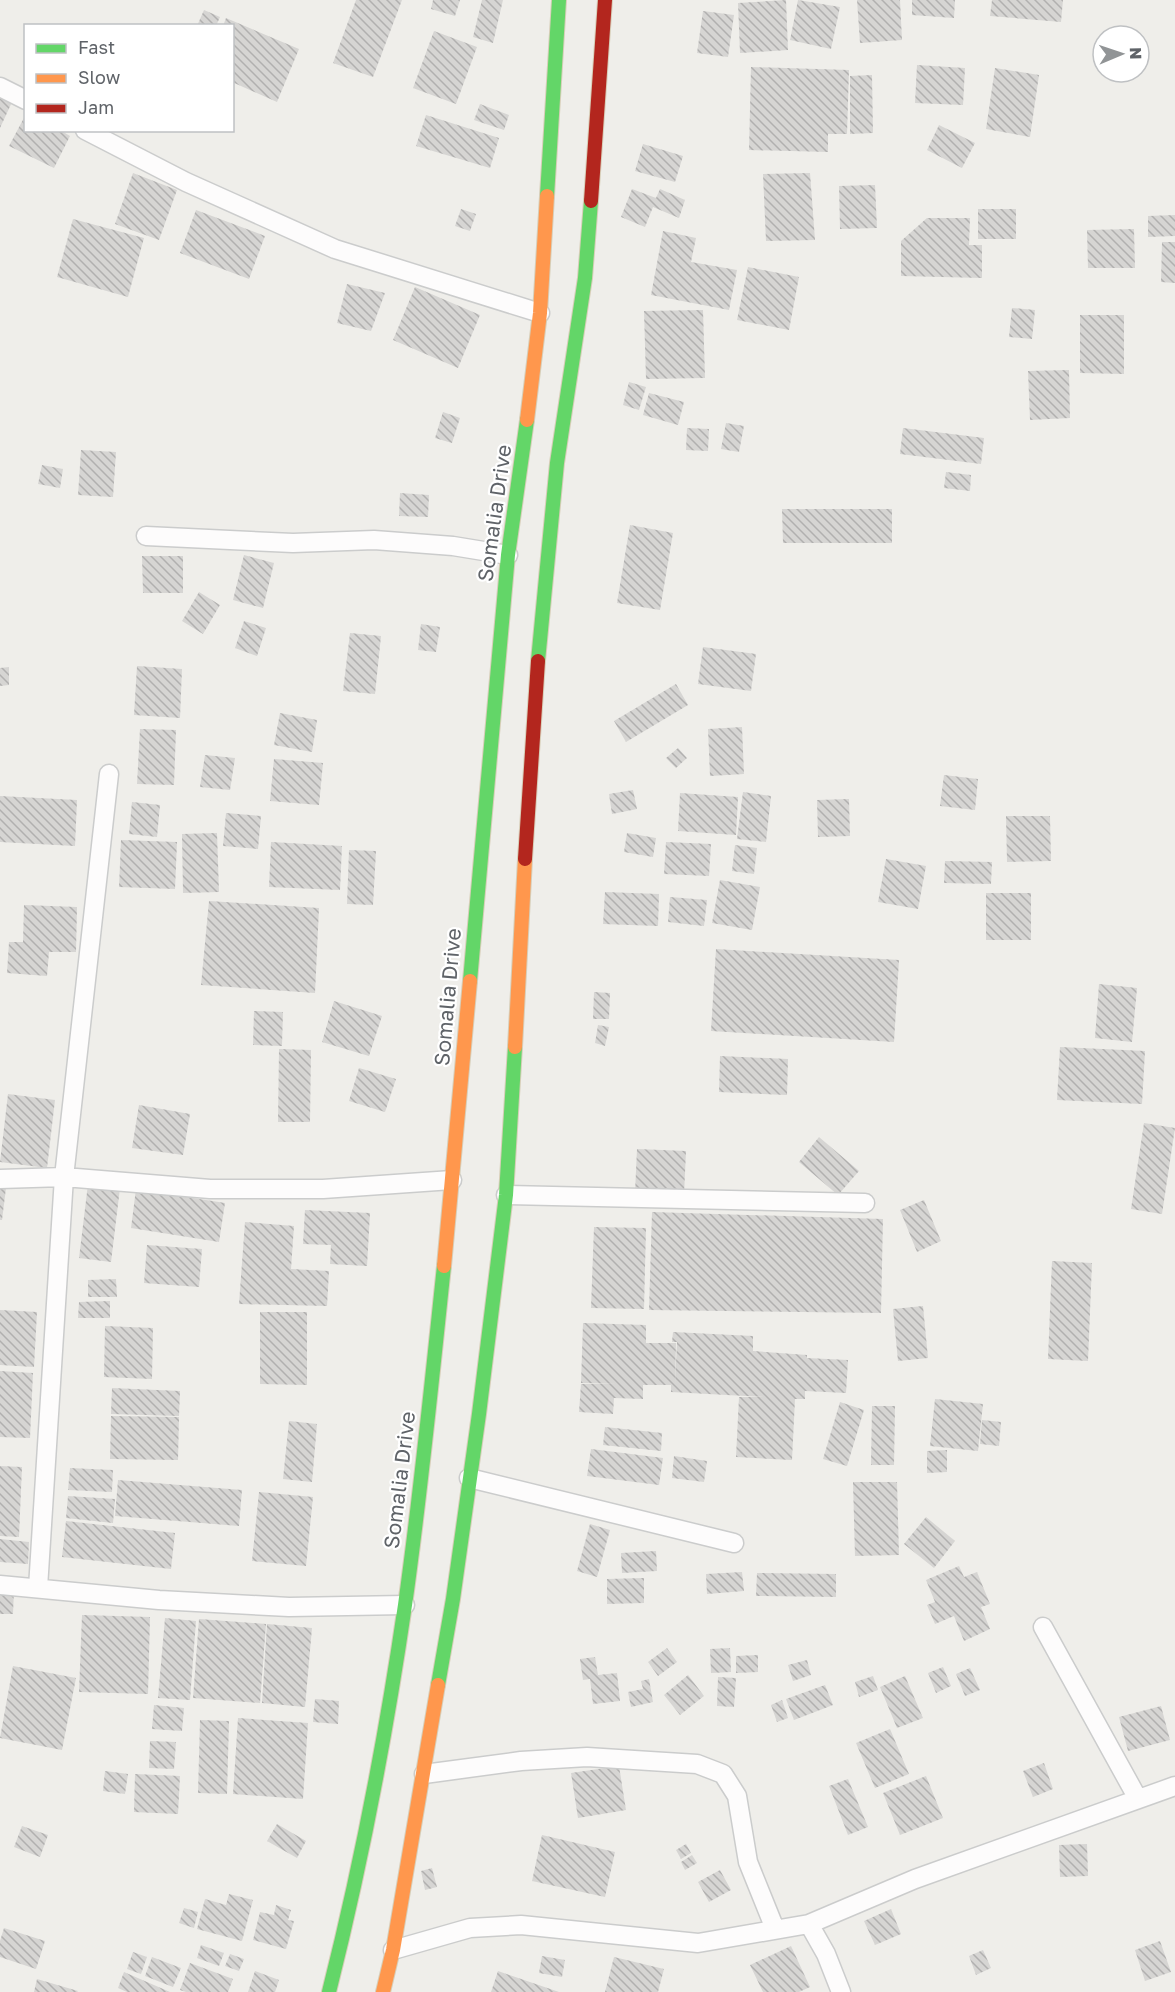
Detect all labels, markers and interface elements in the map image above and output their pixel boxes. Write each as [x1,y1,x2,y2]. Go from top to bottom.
legend [24,24,234,132]
north arrow [1091,24,1151,84]
text: Fast [78,36,115,58]
text: N [1126,47,1146,60]
text: Slow [78,66,121,88]
text: Jam [78,96,114,118]
street label: Somalia Drive [472,443,516,583]
street label: Somalia Drive [428,927,466,1067]
street label: Somalia Drive [378,1410,420,1550]

